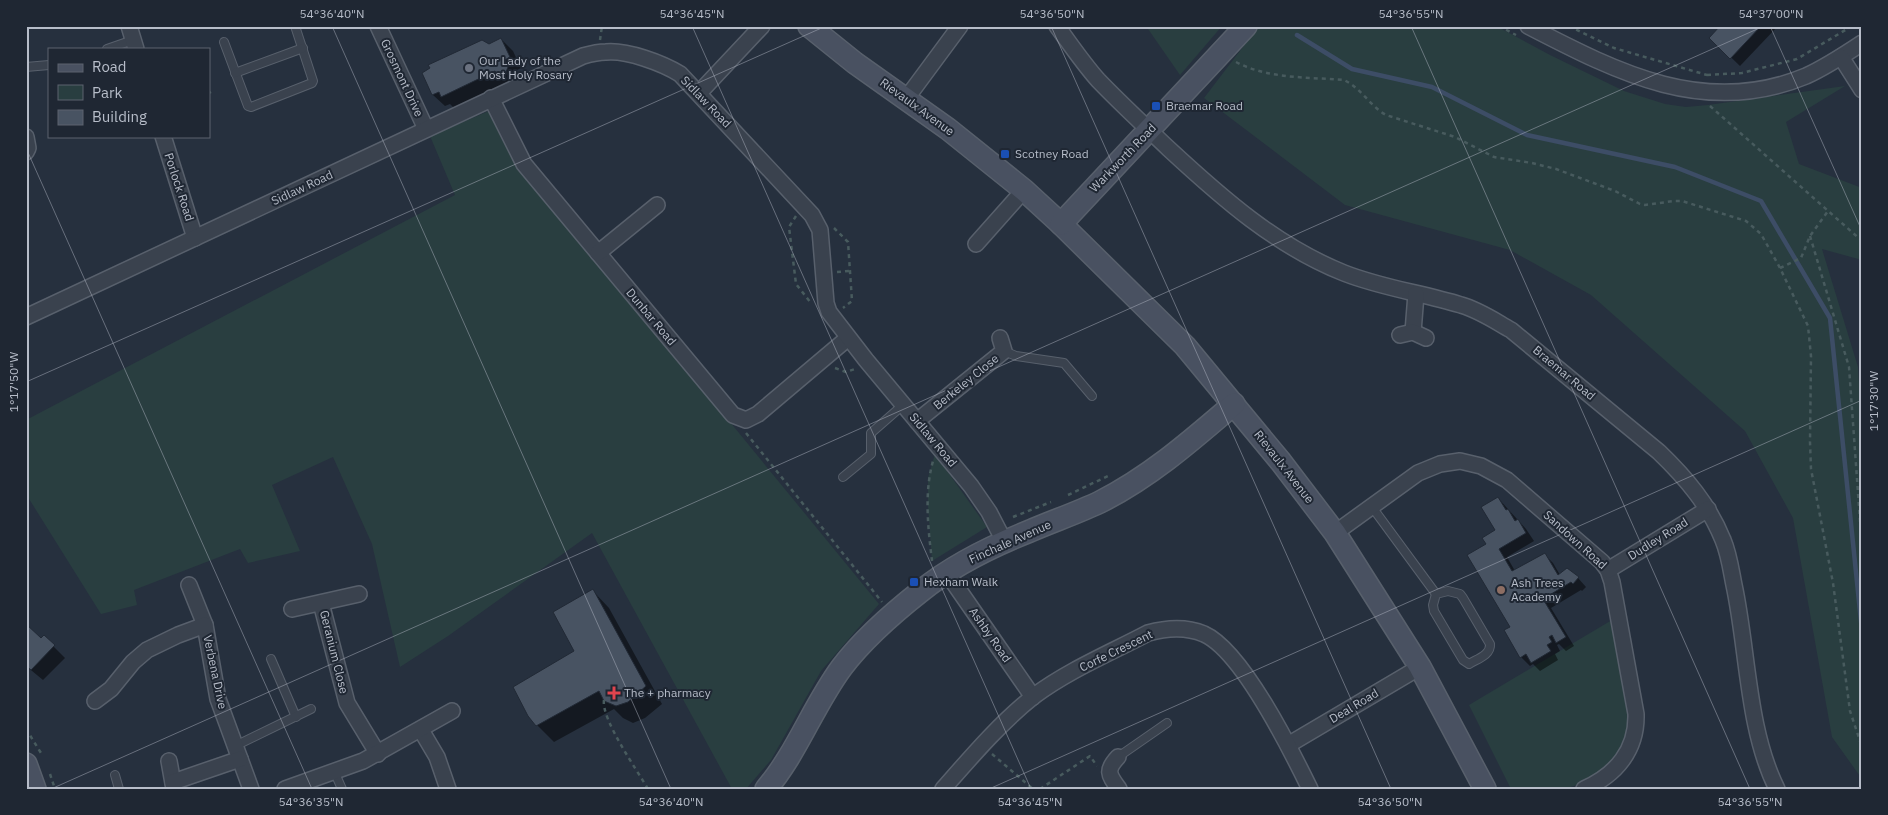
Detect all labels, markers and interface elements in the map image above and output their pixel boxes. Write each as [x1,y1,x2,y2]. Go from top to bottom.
text: 54°36'40"N [299,6,365,21]
text: 54°36'45"N [659,6,725,21]
text: 54°36'50"N [1019,6,1085,21]
text: 54°36'55"N [1378,6,1444,21]
text: 54°37'00"N [1738,6,1804,21]
street label: Grosmont Drive [378,36,427,119]
legend [48,48,210,138]
place label: Our Lady of the Most Holy Rosary [479,53,572,82]
text: Road [92,57,127,76]
marker: Our Lady of the Most Holy Rosary [463,62,475,74]
street label: Sidlaw Road [678,73,735,131]
street label: Rievaulx Avenue [877,75,958,139]
text: Park [92,83,122,102]
place label: Braemar Road [1166,98,1243,113]
marker: Braemar Road [1150,100,1162,112]
text: Building [92,107,147,126]
street label: Warkworth Road [1086,120,1159,195]
place label: Scotney Road [1015,146,1089,161]
marker: Scotney Road [999,148,1011,160]
street label: Porlock Road [161,151,198,223]
street label: Sidlaw Road [269,167,335,208]
street label: Dunbar Road [623,285,680,348]
street label: Braemar Road [1530,342,1599,403]
street label: Berkeley Close [930,350,1002,413]
text: 1°17'50"W [6,351,21,412]
text: 1°17'30"W [1866,370,1881,431]
street label: Sidlaw Road [906,409,960,470]
street label: Rievaulx Avenue [1251,427,1318,506]
street label: Sandown Road [1540,507,1610,572]
street label: Dudley Road [1625,514,1691,563]
street label: Finchale Avenue [966,517,1054,566]
place label: Hexham Walk [924,574,999,589]
place label: Ash Trees Academy [1511,575,1564,604]
marker: Hexham Walk [908,576,920,588]
marker: Ash Trees Academy [1495,584,1507,596]
street label: Ashby Road [966,604,1015,665]
street label: Geranium Close [317,609,352,696]
street label: Corfe Crescent [1077,626,1155,675]
street label: Verbena Drive [200,633,231,711]
place label: The + pharmacy [624,685,711,700]
street label: Deal Road [1326,685,1381,726]
marker: The + pharmacy [608,687,620,699]
text: 54°36'35"N [278,794,344,809]
text: 54°36'40"N [638,794,704,809]
text: 54°36'45"N [997,794,1063,809]
text: 54°36'50"N [1357,794,1423,809]
text: 54°36'55"N [1717,794,1783,809]

